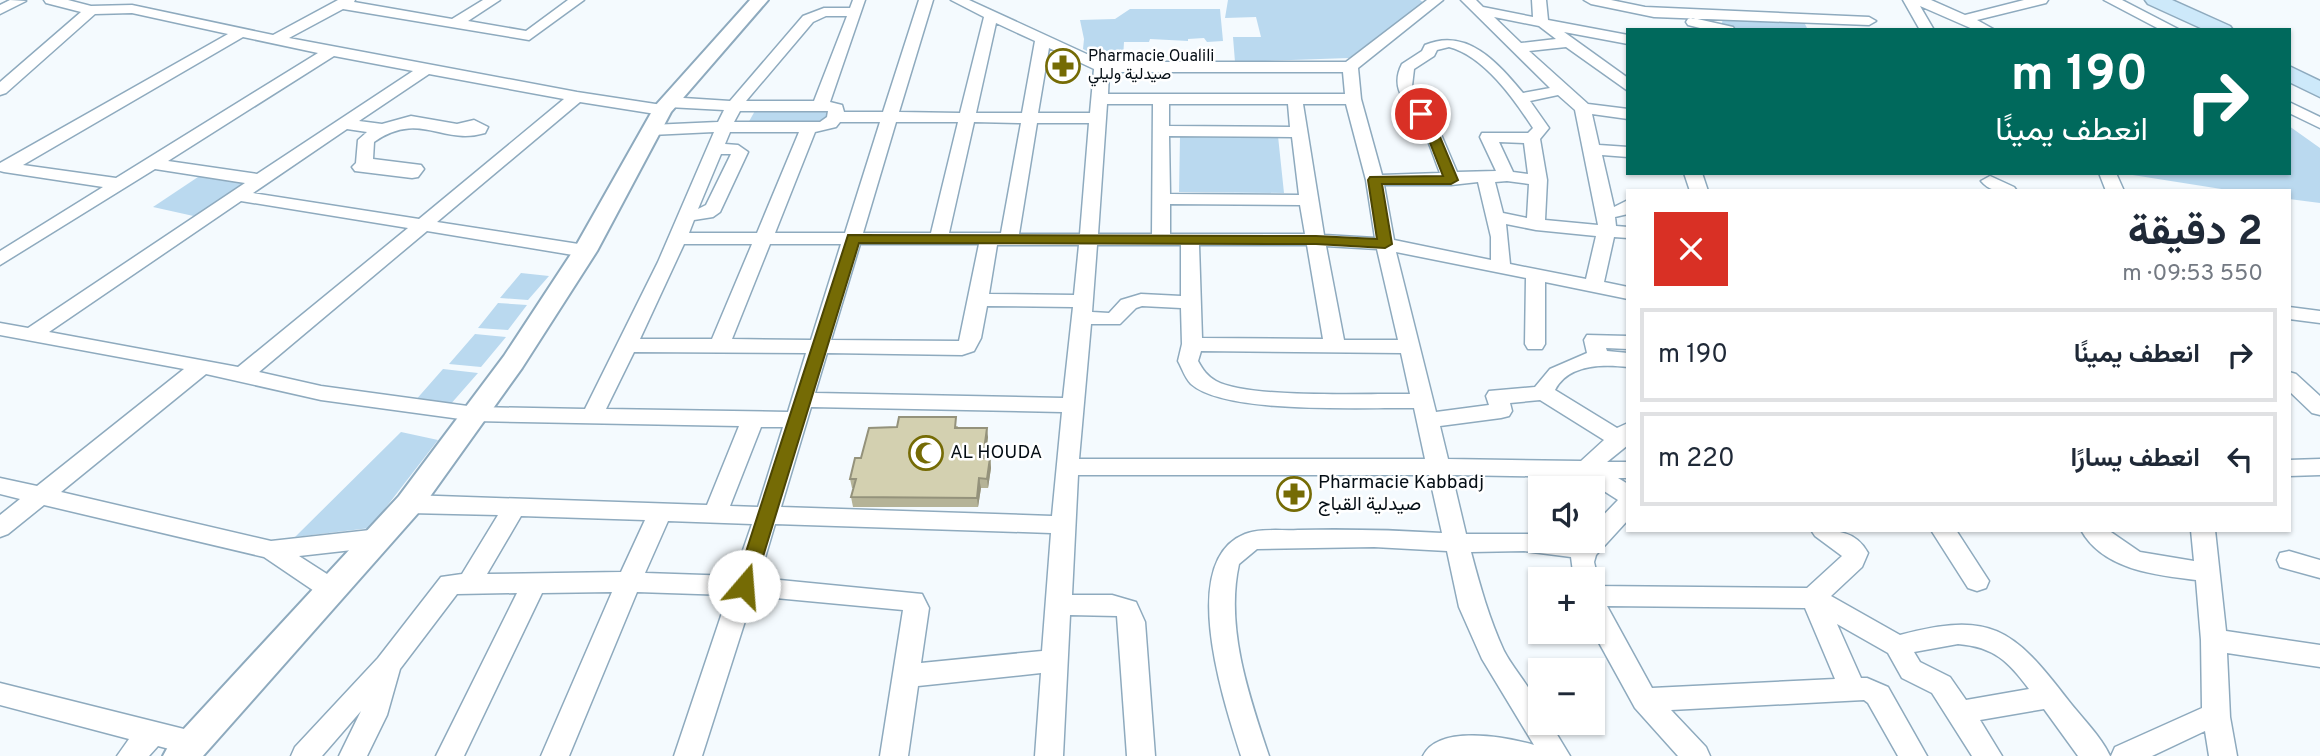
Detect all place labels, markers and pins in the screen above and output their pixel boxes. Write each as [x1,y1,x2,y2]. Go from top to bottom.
pharmacy icon: Pharmacie Oualili صيدلية وليلي [1044,47,1082,85]
place label: Pharmacie Oualili صيدلية وليلي [1088,47,1214,87]
pin [1391,84,1451,144]
mosque icon: AL HOUDA [907,434,945,472]
place label: AL HOUDA [950,441,1042,465]
place label: Pharmacie Kabbadj صيدلية القباج [1318,471,1484,517]
pharmacy icon: Pharmacie Kabbadj صيدلية القباج [1275,475,1313,513]

